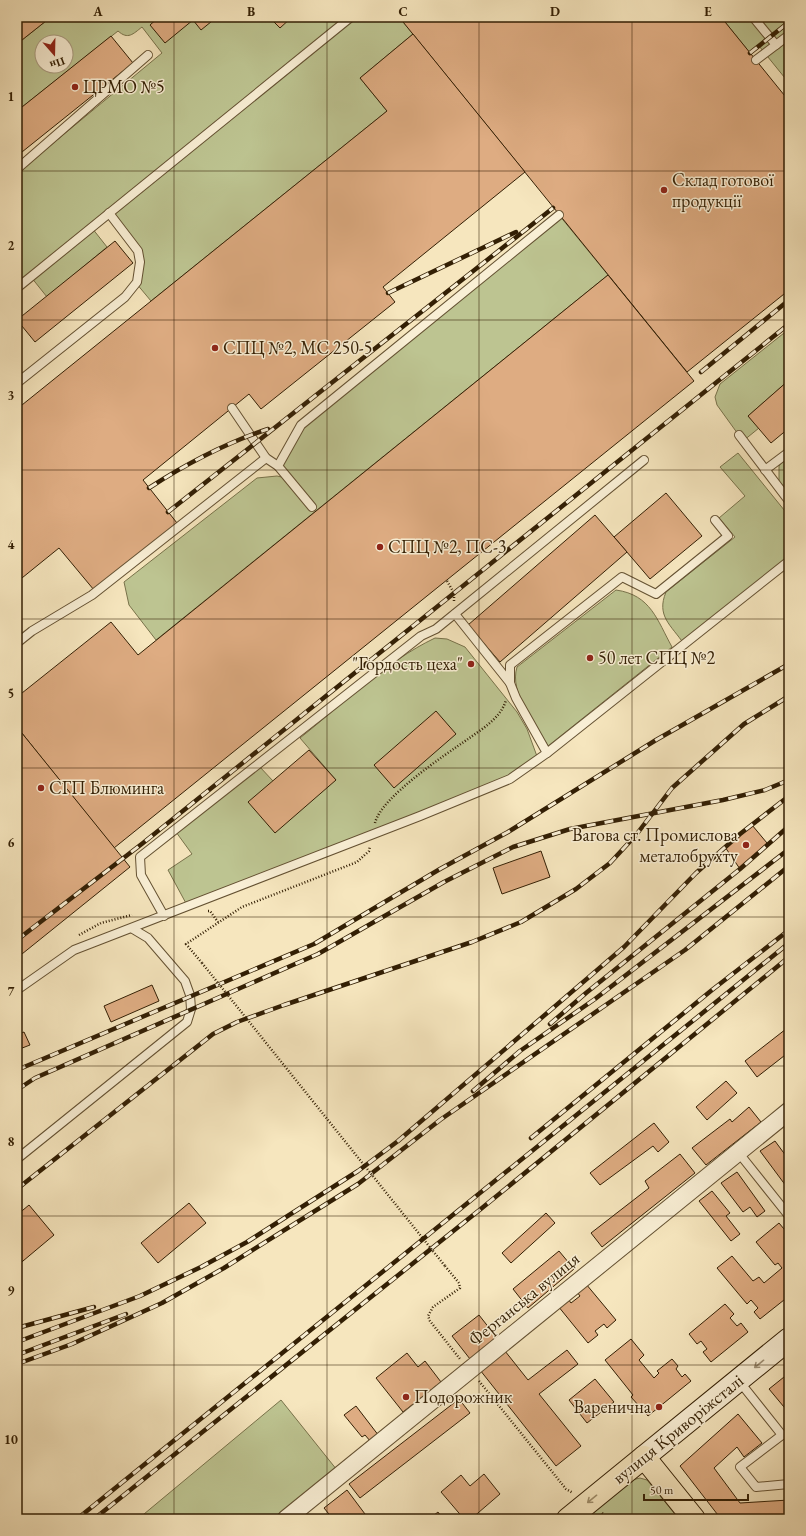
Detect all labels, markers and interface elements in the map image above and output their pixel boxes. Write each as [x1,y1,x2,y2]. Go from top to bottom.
text: A [92,3,103,20]
text: B [247,3,255,20]
text: C [398,3,408,20]
text: D [550,3,560,20]
text: E [704,3,712,20]
north arrow [34,34,74,74]
text: Пн [47,54,67,73]
place label: ЦРМО №5 [83,75,165,98]
marker: ЦРМО №5 [70,82,80,92]
text: 1 [8,88,15,105]
place label: Склад готової продукції [672,168,774,212]
marker: Склад готової продукції [659,185,669,195]
text: 2 [8,237,15,254]
place label: СПЦ №2, МС 250-5 [223,336,372,359]
marker: СПЦ №2, МС 250-5 [210,343,220,353]
text: 3 [8,387,15,404]
place label: СПЦ №2, ПС-3 [388,535,507,558]
text: 4 [8,536,15,553]
marker: СПЦ №2, ПС-3 [375,542,385,552]
place label: 50 лет СПЦ №2 [598,646,715,669]
place label: "Гордость цеха" [352,652,463,675]
marker: 50 лет СПЦ №2 [585,653,595,663]
marker: "Гордость цеха" [466,659,476,669]
text: 5 [8,685,14,702]
place label: СГП Блюминга [49,776,165,799]
marker: СГП Блюминга [36,783,46,793]
place label: Вагова ст. Промислова металобрухту [572,823,739,867]
text: 6 [8,834,15,851]
marker: Вагова ст. Промислова металобрухту [741,840,751,850]
text: 7 [8,983,15,1000]
text: 8 [8,1133,15,1150]
street label: Ферганська вулиця [463,1247,584,1350]
text: 9 [8,1282,15,1299]
one-way arrow [753,1360,764,1368]
street label: вулиця Криворіжсталі [607,1368,748,1489]
place label: Подорожник [414,1385,513,1408]
marker: Подорожник [401,1392,411,1402]
place label: Варенична [573,1395,652,1418]
marker: Варенична [654,1402,664,1412]
text: 10 [4,1431,18,1448]
scale bar [644,1476,748,1502]
text: 50 m [650,1482,674,1498]
one-way arrow [587,1495,598,1504]

